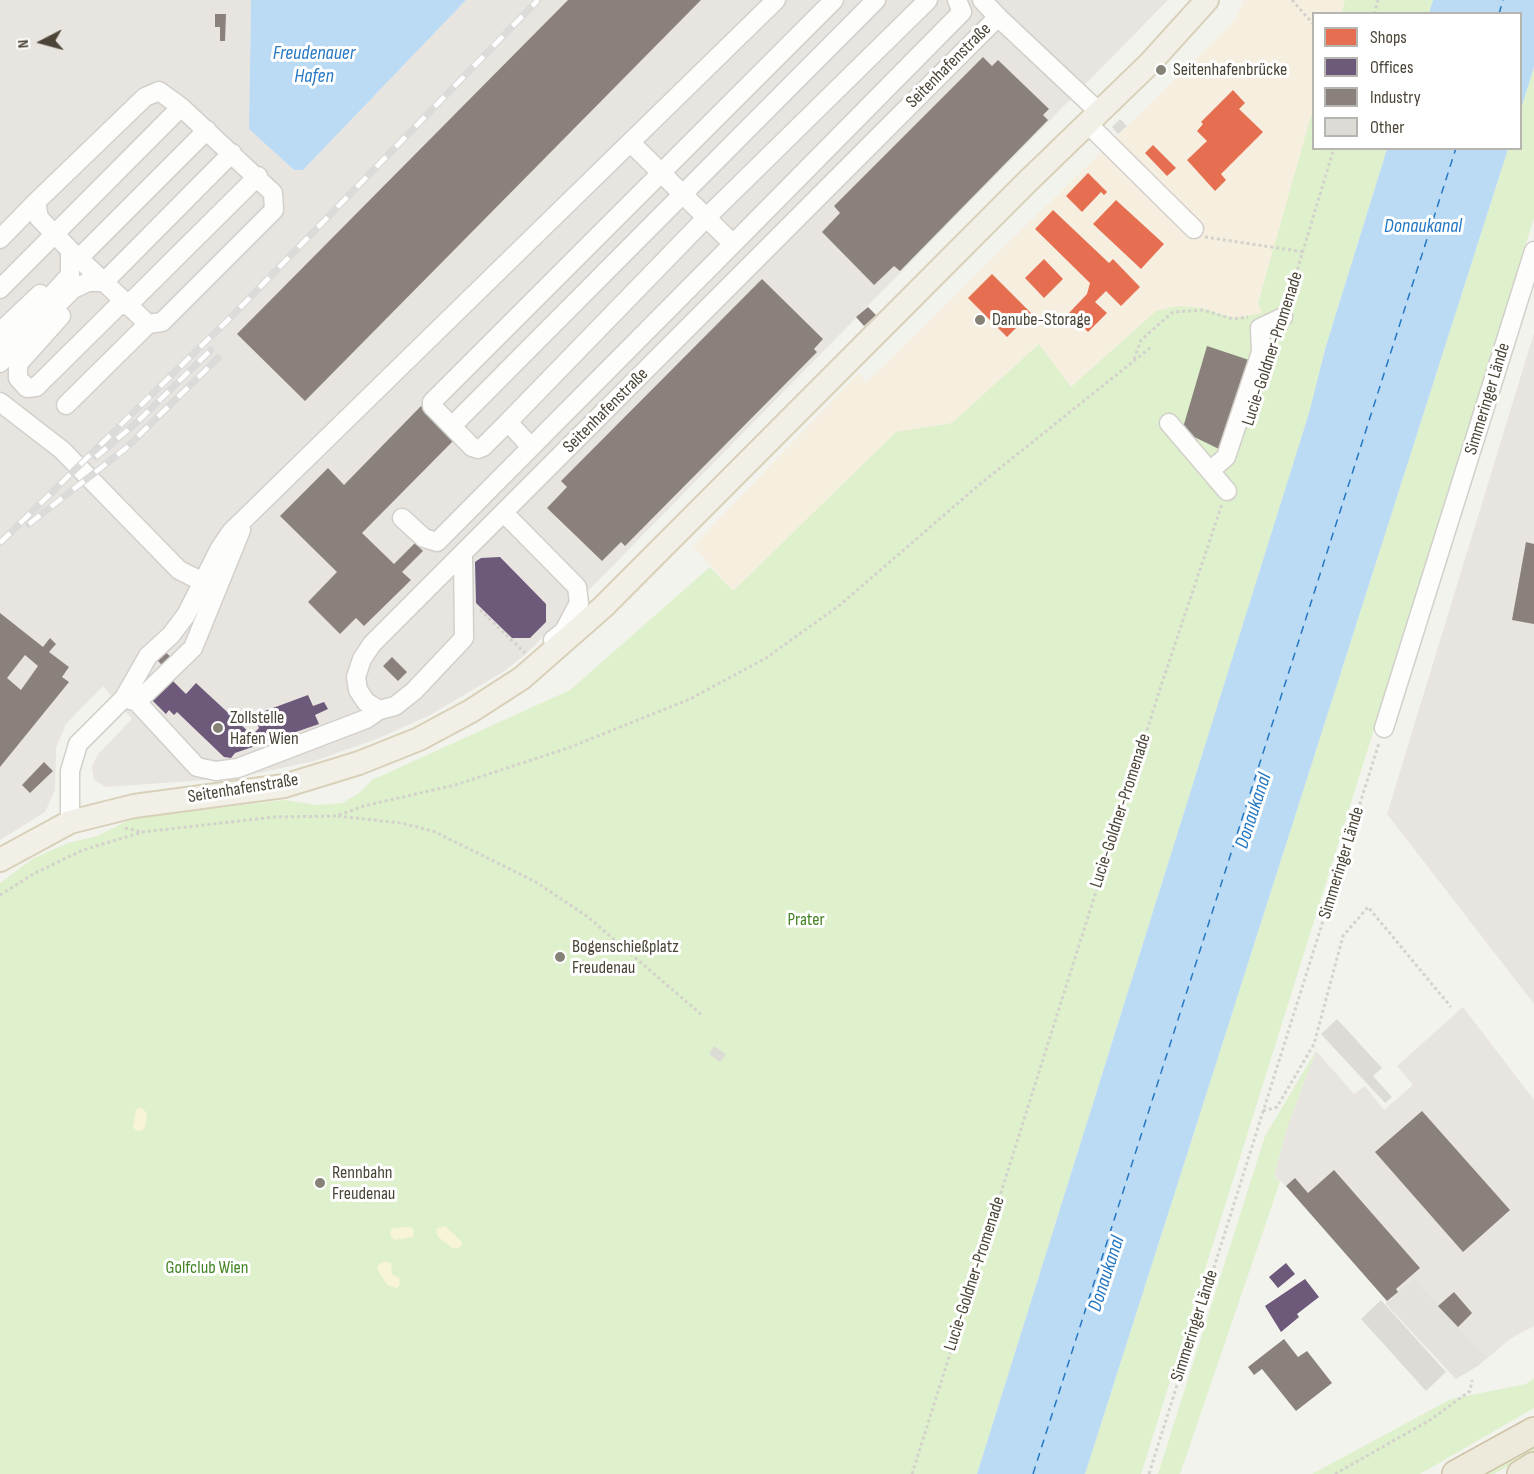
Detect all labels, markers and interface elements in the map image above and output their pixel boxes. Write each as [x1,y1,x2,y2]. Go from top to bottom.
north arrow [12,12,72,72]
legend [1312,12,1522,150]
street label: Seitenhafenstraße [902,19,996,113]
text: Shops [1370,27,1407,48]
text: N [14,39,33,49]
water label: Freudenauer Hafen [273,42,355,89]
text: Offices [1370,57,1413,78]
place label: Seitenhafenbrücke [1173,59,1287,81]
marker: Seitenhafenbrücke [1154,63,1168,77]
text: Industry [1370,87,1421,108]
text: Other [1370,117,1404,138]
water label: Donaukanal [1384,215,1462,239]
street label: Lucie-Goldner-Promenade [1238,269,1308,429]
place label: Danube-Storage [992,309,1091,331]
marker: Danube-Storage [973,313,987,327]
street label: Simmeringer Lände [1461,340,1515,458]
street label: Seitenhafenstraße [559,364,653,458]
place label: Zollstelle Hafen Wien [230,707,299,750]
marker: Zollstelle Hafen Wien [211,721,225,735]
street label: Lucie-Goldner-Promenade [1086,731,1156,891]
street label: Seitenhafenstraße [186,770,300,808]
water label: Donaukanal [1231,770,1277,852]
street label: Simmeringer Lände [1315,804,1369,922]
park label: Prater [787,909,825,931]
place label: Bogenschießplatz Freudenau [572,936,679,978]
marker: Bogenschießplatz Freudenau [553,950,567,964]
place label: Rennbahn Freudenau [332,1162,395,1204]
marker: Rennbahn Freudenau [313,1176,327,1190]
street label: Lucie-Goldner-Promenade [940,1194,1010,1354]
water label: Donaukanal [1084,1233,1130,1315]
park label: Golfclub Wien [165,1257,249,1279]
street label: Simmeringer Lände [1167,1267,1223,1385]

